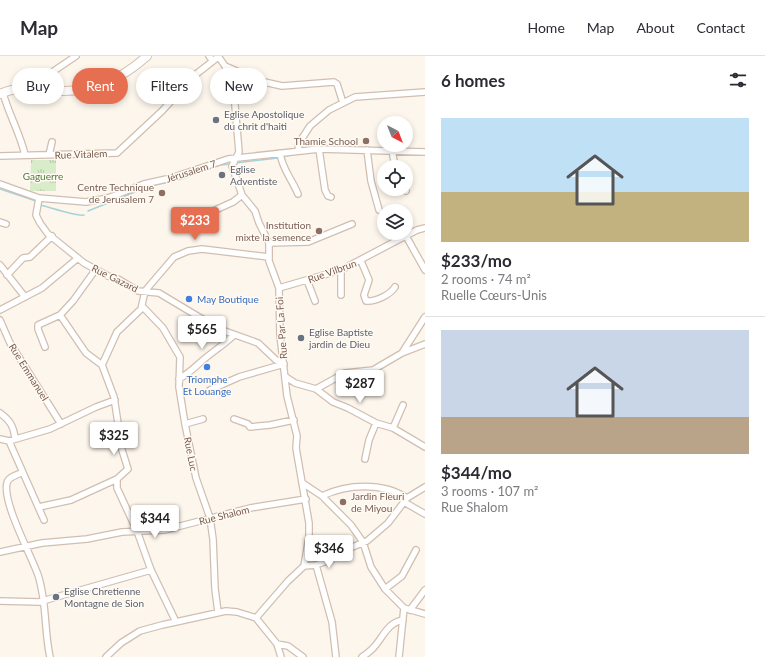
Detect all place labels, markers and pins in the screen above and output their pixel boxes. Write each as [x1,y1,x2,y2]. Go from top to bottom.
place label: Eglise Apostolique du chrit d'haiti [224,108,304,132]
marker: Eglise Apostolique du chrit d'haiti [211,115,221,125]
place label: Thamie School [294,135,358,147]
marker: Thamie School [361,136,371,146]
place label: Eglise Adventiste [230,163,277,187]
marker: Eglise Adventiste [217,170,227,180]
place label: Centre Technique de Jerusalem 7 [77,181,154,205]
marker: Centre Technique de Jerusalem 7 [157,188,167,198]
pin: $233 [171,207,219,241]
place label: Institution mixte la semence [235,219,311,243]
marker: Institution mixte la semence [314,226,324,236]
place label: May Boutique [197,293,259,305]
marker: May Boutique [184,294,194,304]
pin: $565 [178,316,226,350]
place label: Eglise Baptiste jardin de Dieu [308,326,373,350]
marker: Eglise Baptiste jardin de Dieu [296,333,306,343]
marker: Triomphe Et Louange [202,362,212,372]
pin: $287 [336,370,384,404]
place label: Triomphe Et Louange [183,373,231,397]
pin: $325 [90,422,138,456]
place label: Jardin Fleuri de Miyou [351,490,404,514]
marker: Jardin Fleuri de Miyou [338,497,348,507]
pin: $344 [131,505,179,539]
pin: $346 [305,535,353,569]
place label: Eglise Chretienne Montagne de Sion [64,585,144,609]
marker: Eglise Chretienne Montagne de Sion [51,592,61,602]

